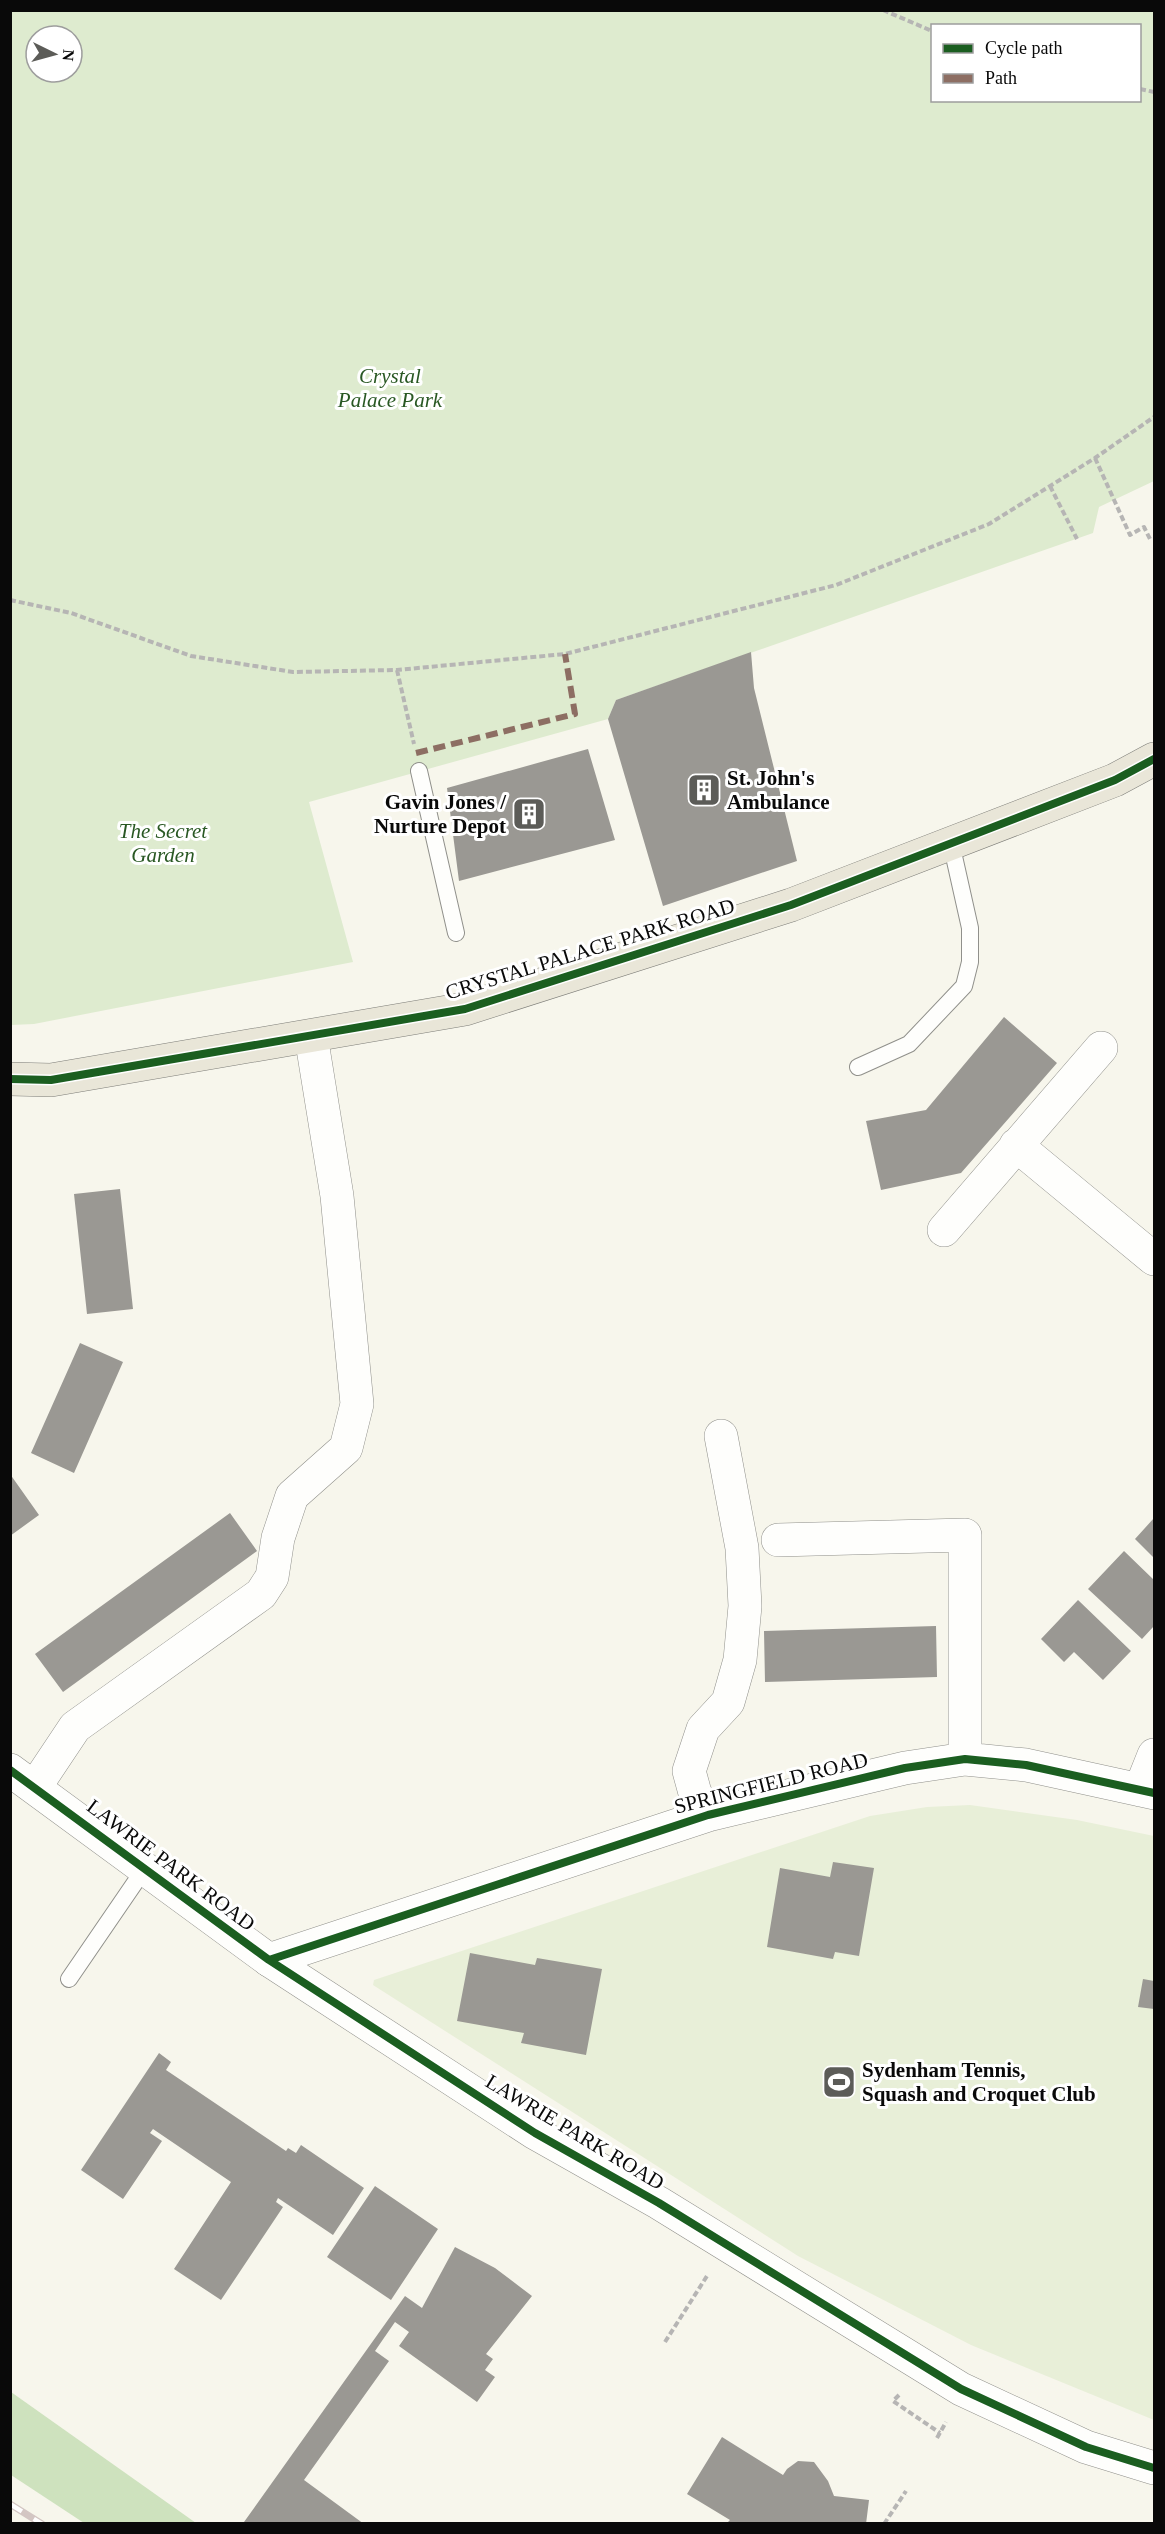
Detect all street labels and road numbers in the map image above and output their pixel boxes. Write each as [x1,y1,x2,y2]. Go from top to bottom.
street label: CRYSTAL PALACE PARK ROAD [442,893,738,1005]
street label: SPRINGFIELD ROAD [672,1747,870,1819]
street label: LAWRIE PARK ROAD [82,1794,260,1936]
street label: LAWRIE PARK ROAD [481,2069,669,2195]

